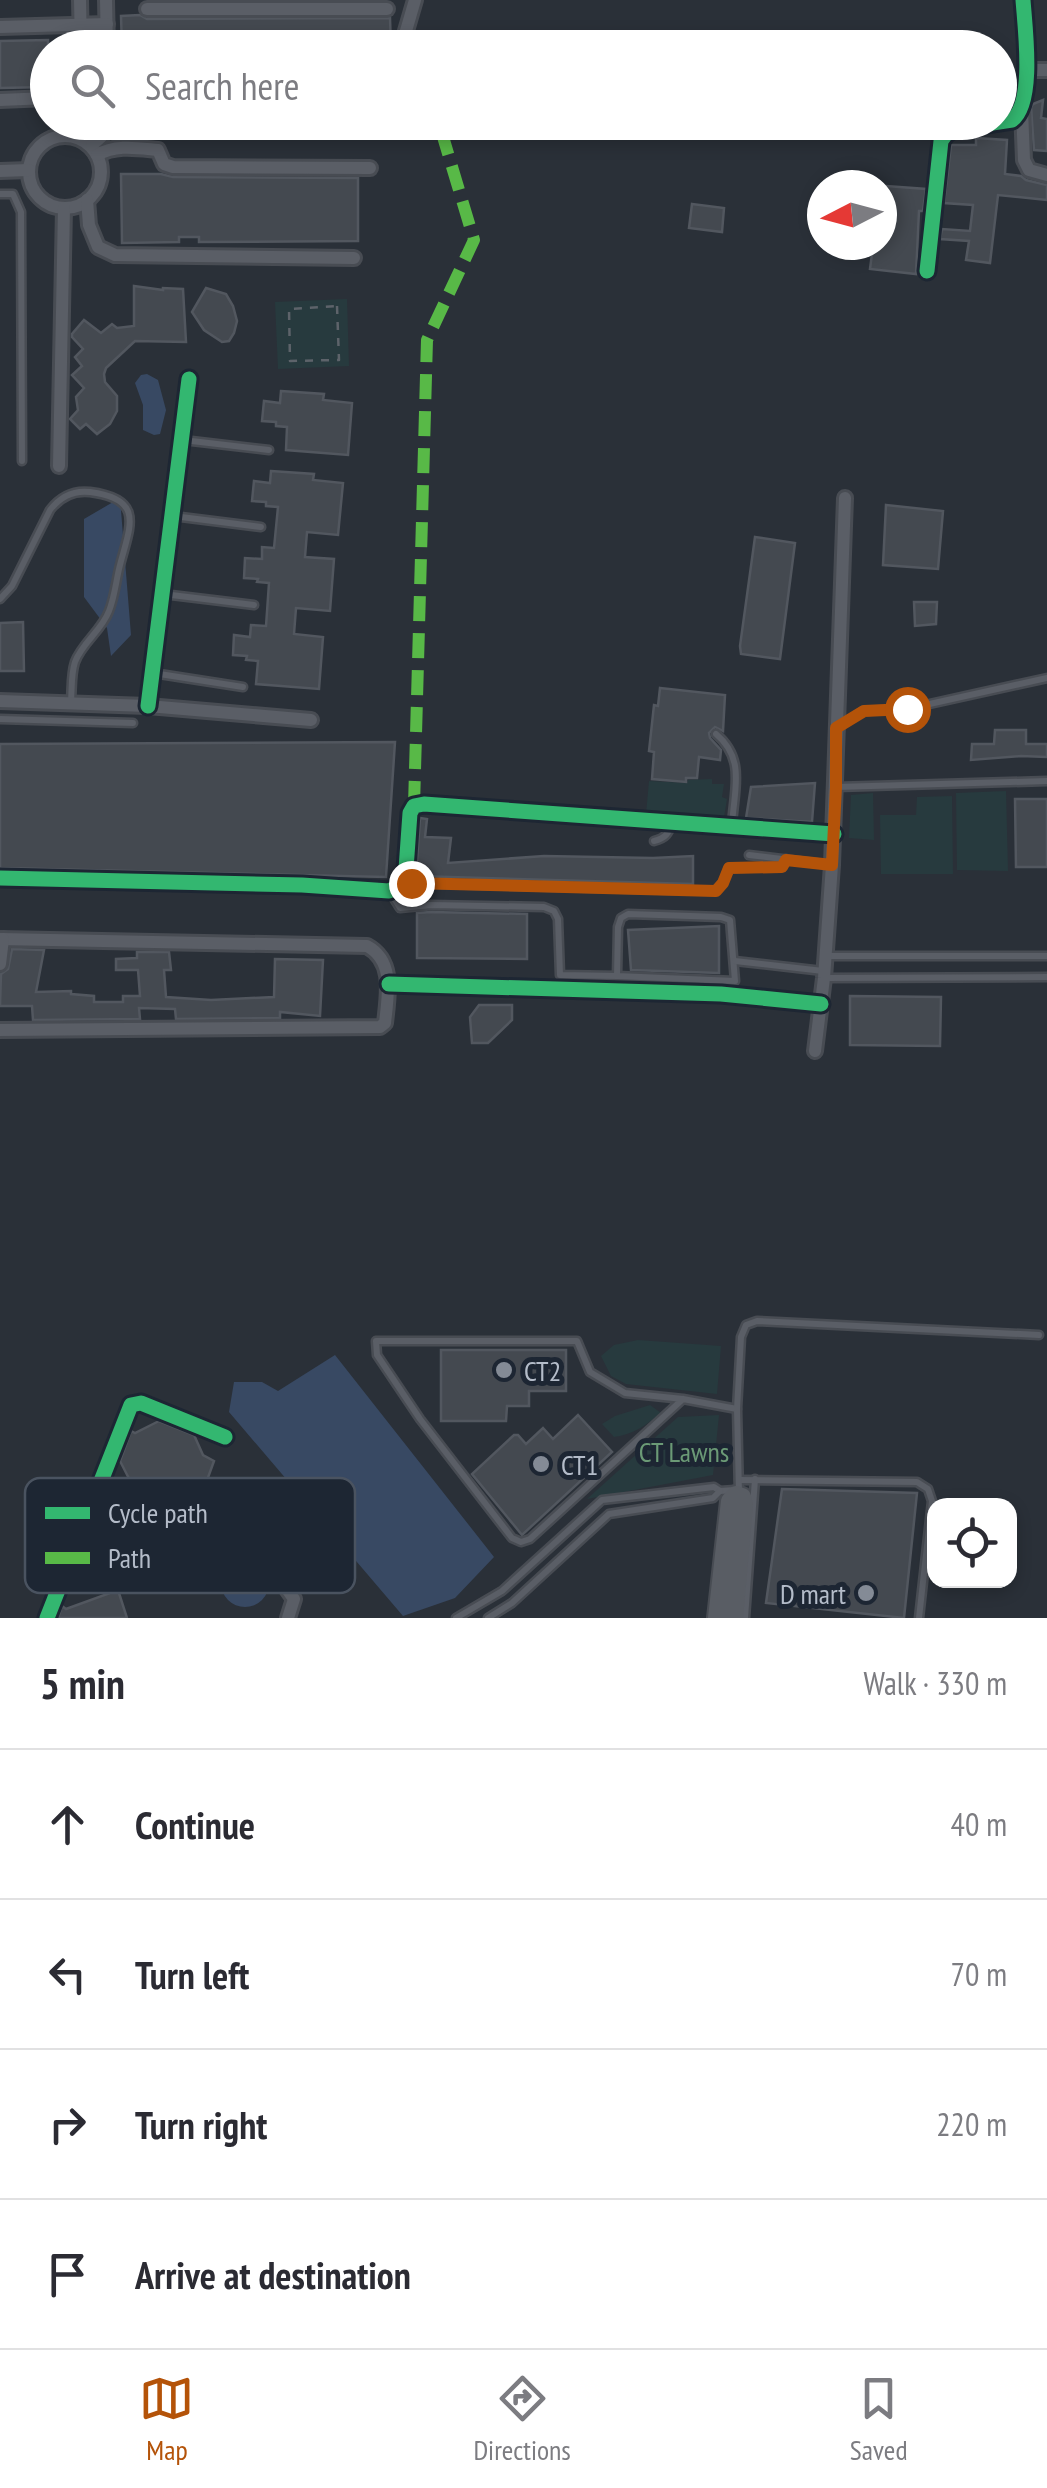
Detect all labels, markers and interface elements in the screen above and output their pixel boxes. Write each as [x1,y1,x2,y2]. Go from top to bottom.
search box [30,30,1017,140]
icon: search [65,58,120,113]
text: Search here [145,61,299,110]
north arrow [807,170,897,260]
route start [885,687,931,733]
route end [389,861,435,907]
place label: CT2 [524,1352,561,1389]
marker: CT2 [493,1359,515,1381]
park label: CT Lawns [639,1433,729,1470]
place label: CT1 [561,1446,598,1483]
marker: CT1 [530,1453,552,1475]
legend [25,1478,355,1593]
text: Cycle path [108,1494,208,1531]
map controls [927,1498,1017,1588]
button: locate [927,1498,1017,1588]
text: Path [108,1539,151,1576]
place label: D mart [780,1575,846,1612]
marker: D mart [855,1582,877,1604]
text: 5 min [40,1656,125,1711]
text: Walk · 330 m [863,1662,1007,1704]
icon: ahead [40,1797,95,1852]
text: Continue [135,1800,255,1849]
text: 40 m [951,1803,1007,1845]
icon: left [40,1947,95,2002]
text: Turn left [135,1950,249,1999]
text: 70 m [951,1953,1007,1995]
icon: right [40,2097,95,2152]
text: Turn right [135,2100,267,2149]
text: 220 m [936,2103,1007,2145]
icon: arrive [40,2247,95,2302]
text: Arrive at destination [135,2250,411,2299]
tab: Map [139,2371,194,2468]
tab: Directions [473,2371,571,2468]
tab: Saved [850,2371,908,2468]

